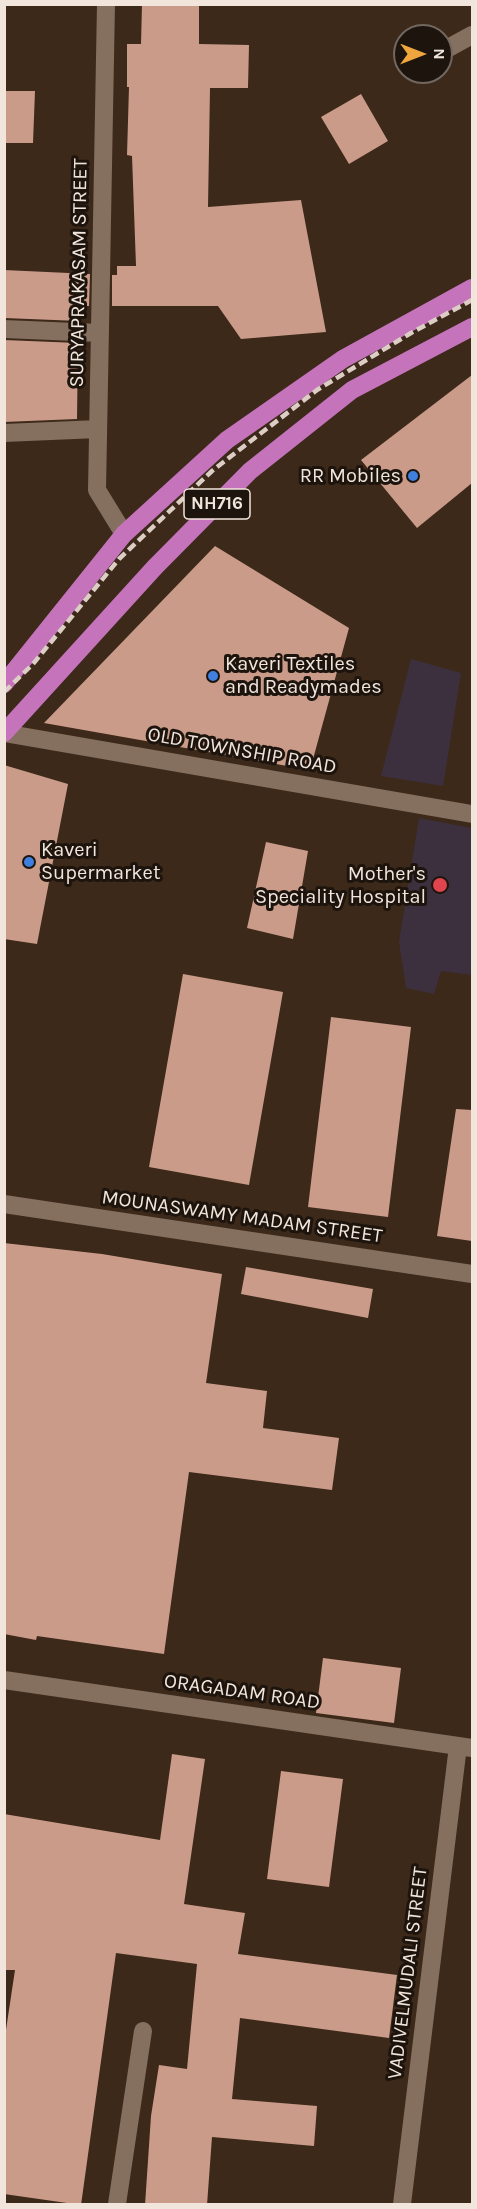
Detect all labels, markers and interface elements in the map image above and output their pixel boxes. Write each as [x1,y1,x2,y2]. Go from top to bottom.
north arrow [393,24,453,84]
text: N [430,48,449,60]
street label: SURYAPRAKASAM STREET [65,158,93,388]
place label: RR Mobiles [300,464,401,488]
marker: RR Mobiles [406,469,420,483]
road number: NH716 [184,489,250,519]
place label: Kaveri Textiles and Readymades [225,652,382,699]
marker: Kaveri Textiles and Readymades [206,669,220,683]
street label: OLD TOWNSHIP ROAD [146,723,338,779]
place label: Kaveri Supermarket [41,838,160,885]
marker: Kaveri Supermarket [22,855,36,869]
place label: Mother's Speciality Hospital [255,862,426,909]
marker: Mother's Speciality Hospital [431,876,449,894]
street label: MOUNASWAMY MADAM STREET [100,1185,384,1249]
street label: ORAGADAM ROAD [162,1669,322,1715]
street label: VADIVELMUDALI STREET [383,1865,433,2081]

